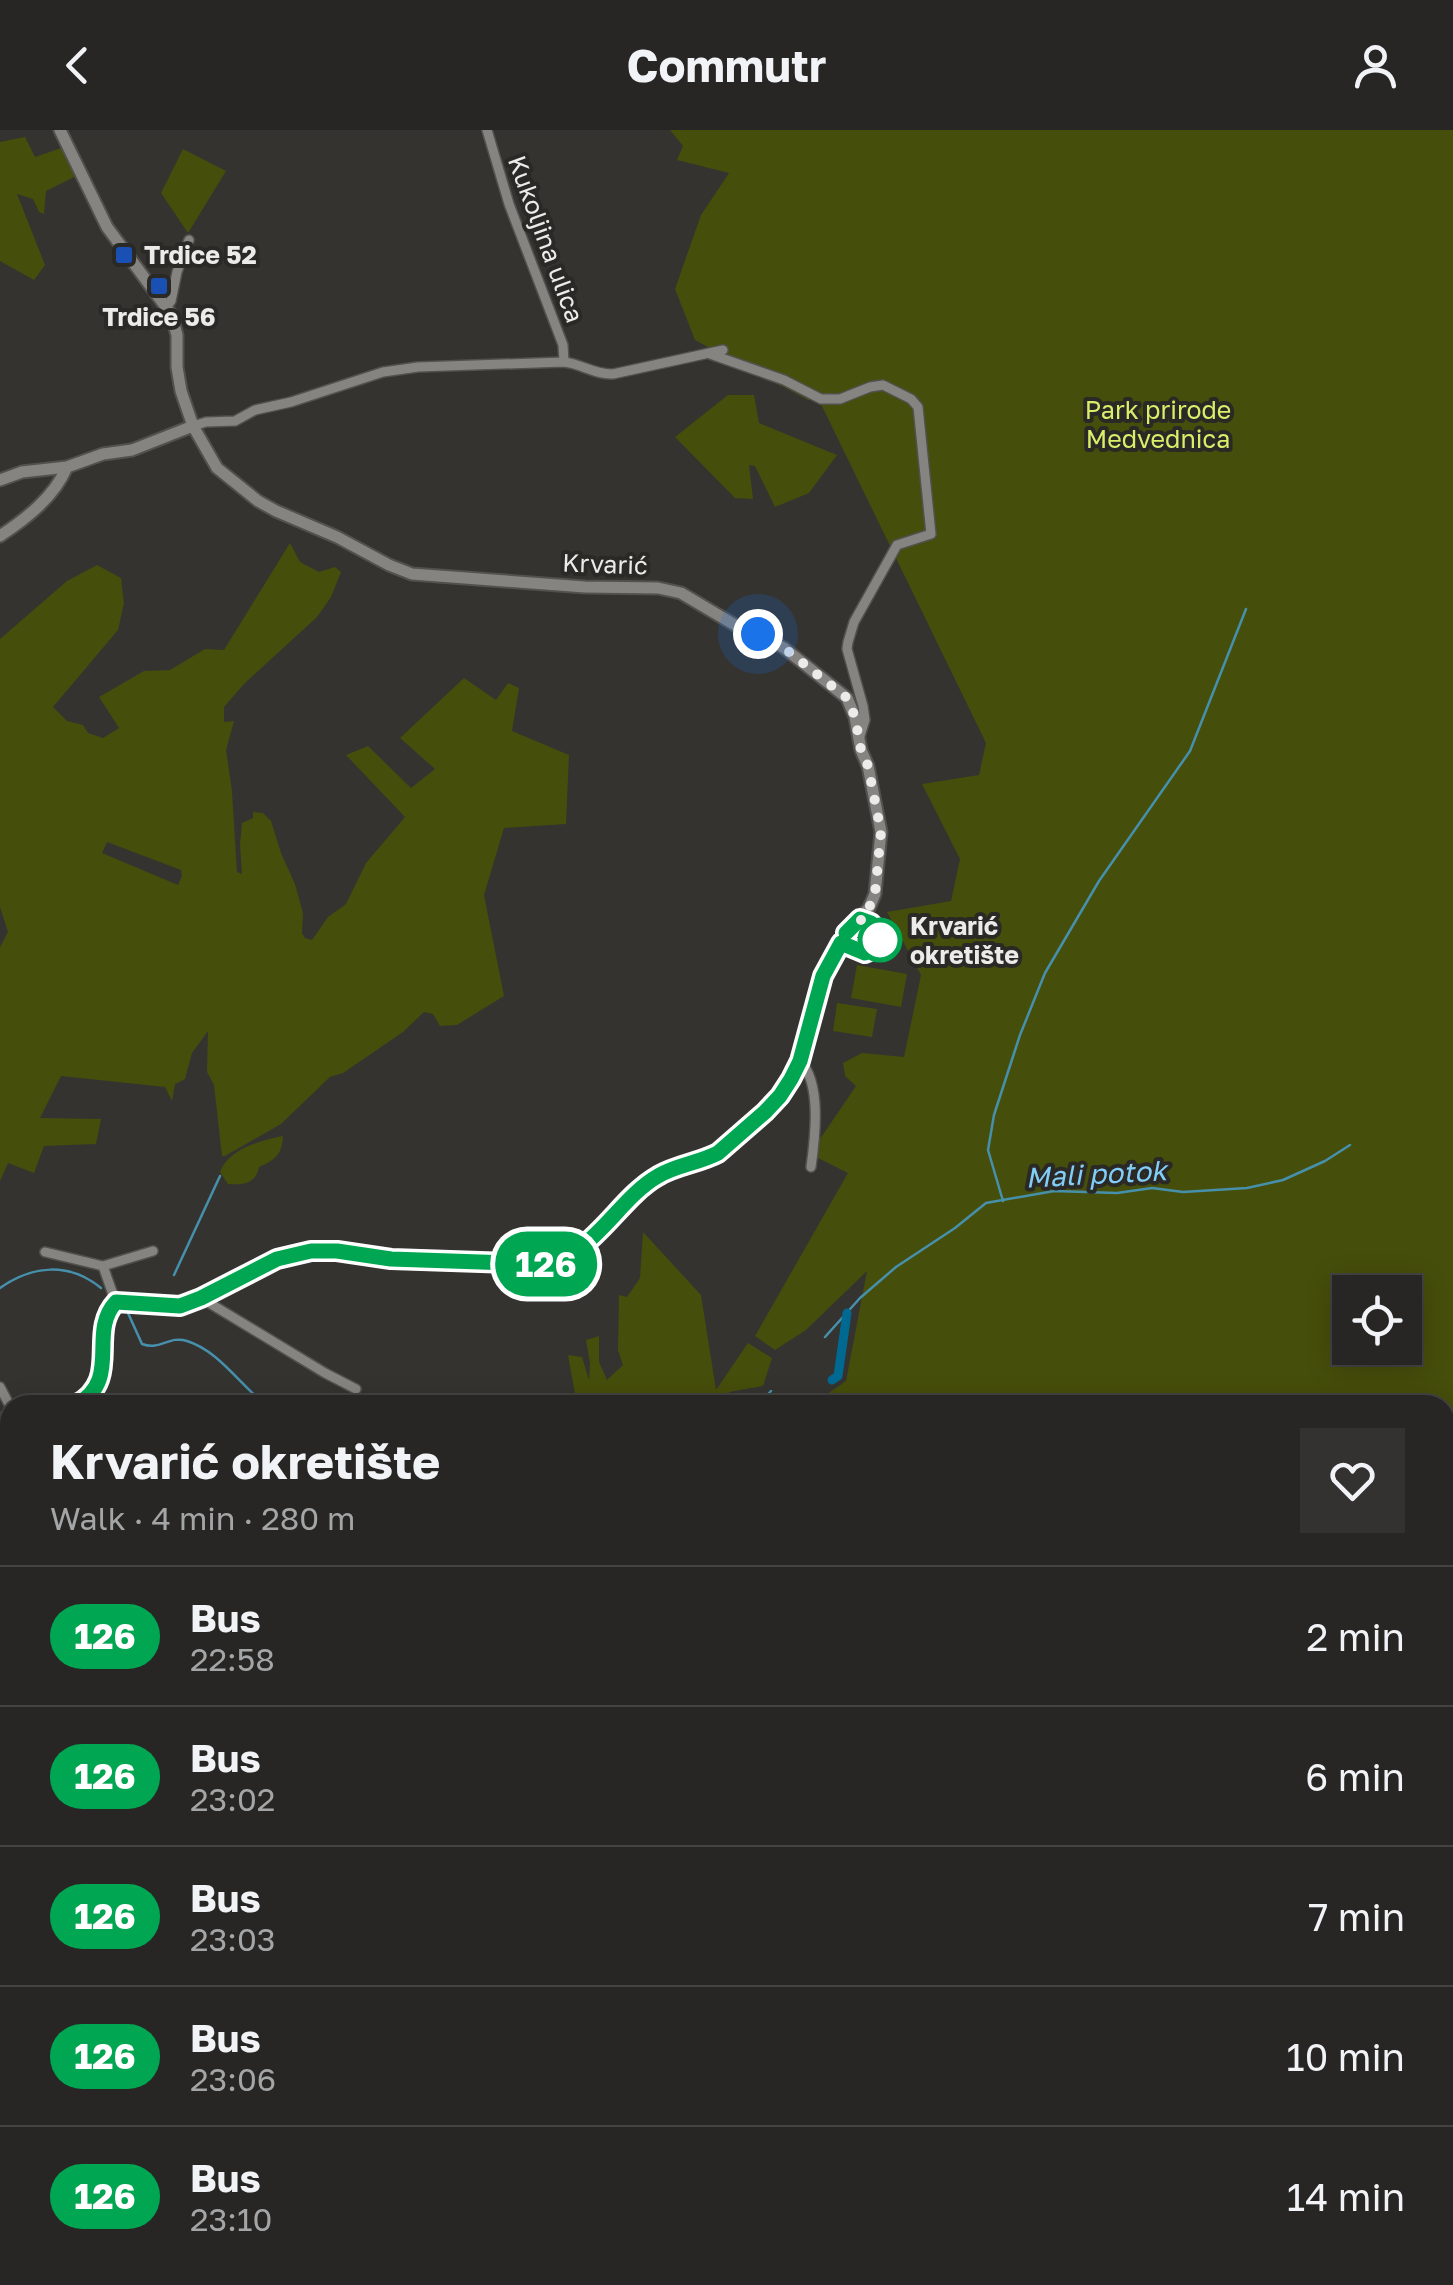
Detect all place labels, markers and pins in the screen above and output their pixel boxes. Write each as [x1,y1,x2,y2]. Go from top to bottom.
place label: Trdice 52 [144,239,257,270]
marker: Trdice 52 [113,244,135,266]
marker: Trdice 56 [148,275,170,297]
place label: Trdice 56 [102,301,216,332]
place label: Krvarić okretište [910,910,1019,970]
marker: Krvarić okretište [859,919,901,961]

